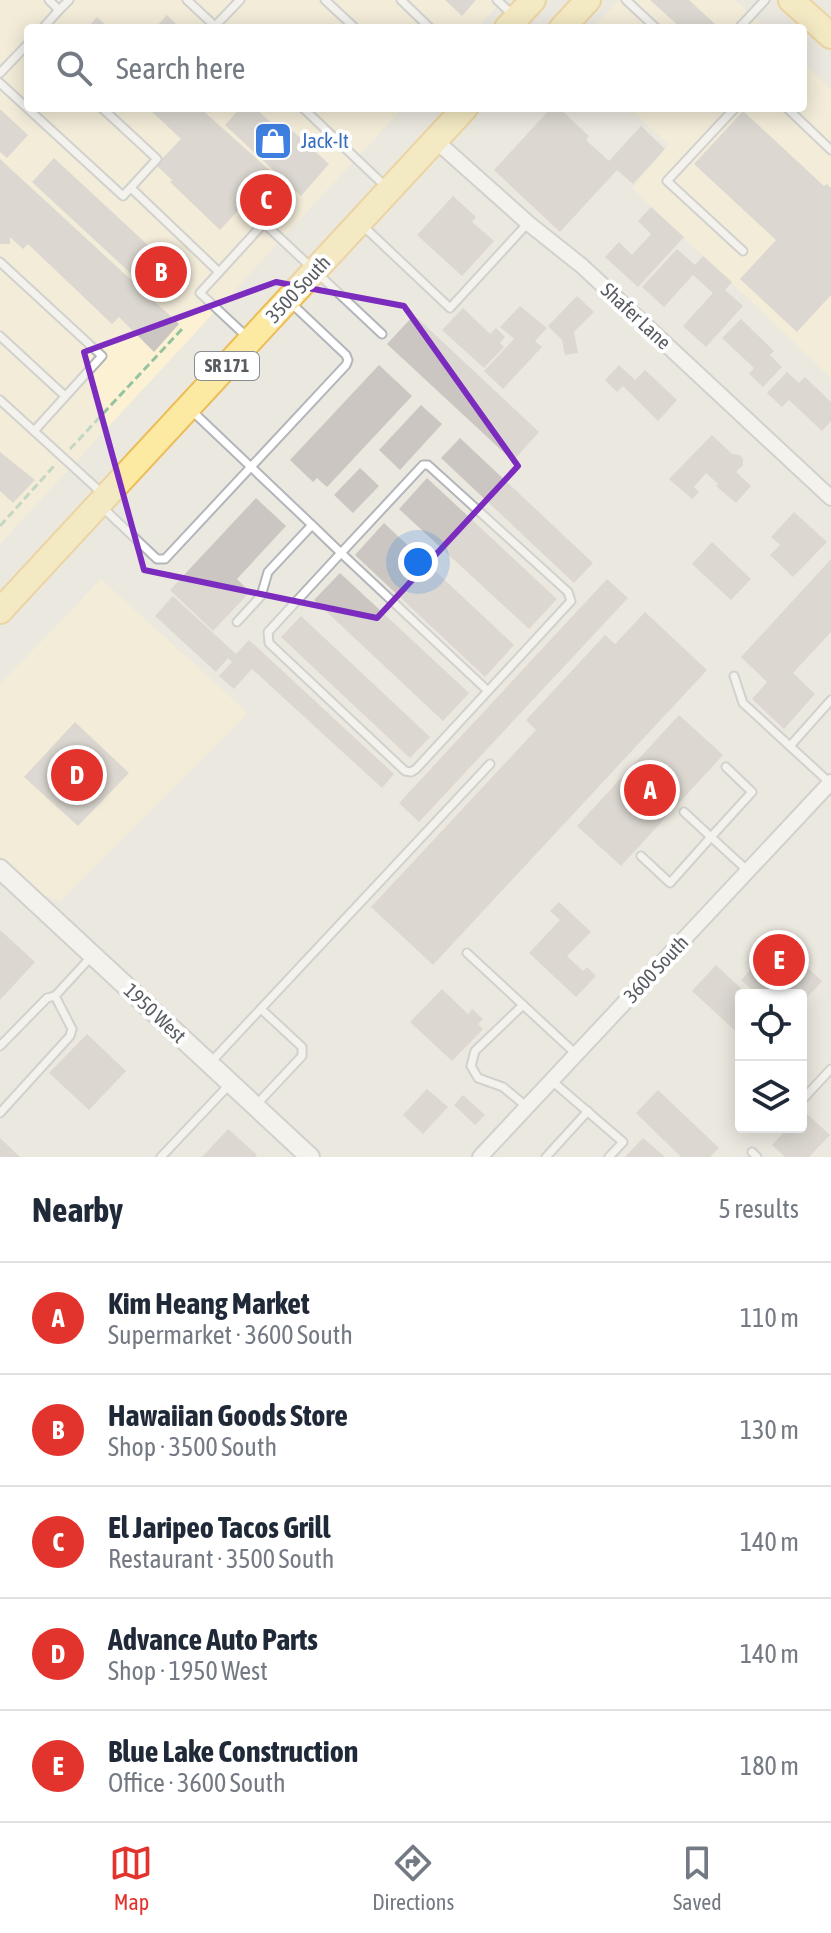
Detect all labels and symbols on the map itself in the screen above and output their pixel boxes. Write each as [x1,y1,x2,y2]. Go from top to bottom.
shop icon: Jack-It [252,120,294,162]
place label: Jack-It [301,129,349,152]
pin: C [240,170,292,230]
pin: B [135,242,187,302]
street label: 3500 South [261,250,334,327]
street label: Shafer Lane [597,278,676,354]
road number: SR 171 [195,352,259,380]
your location [398,542,438,582]
pin: D [51,745,103,805]
pin: A [624,760,676,820]
street label: 3600 South [619,930,692,1007]
pin: E [753,930,805,990]
street label: 1950 West [120,978,191,1047]

